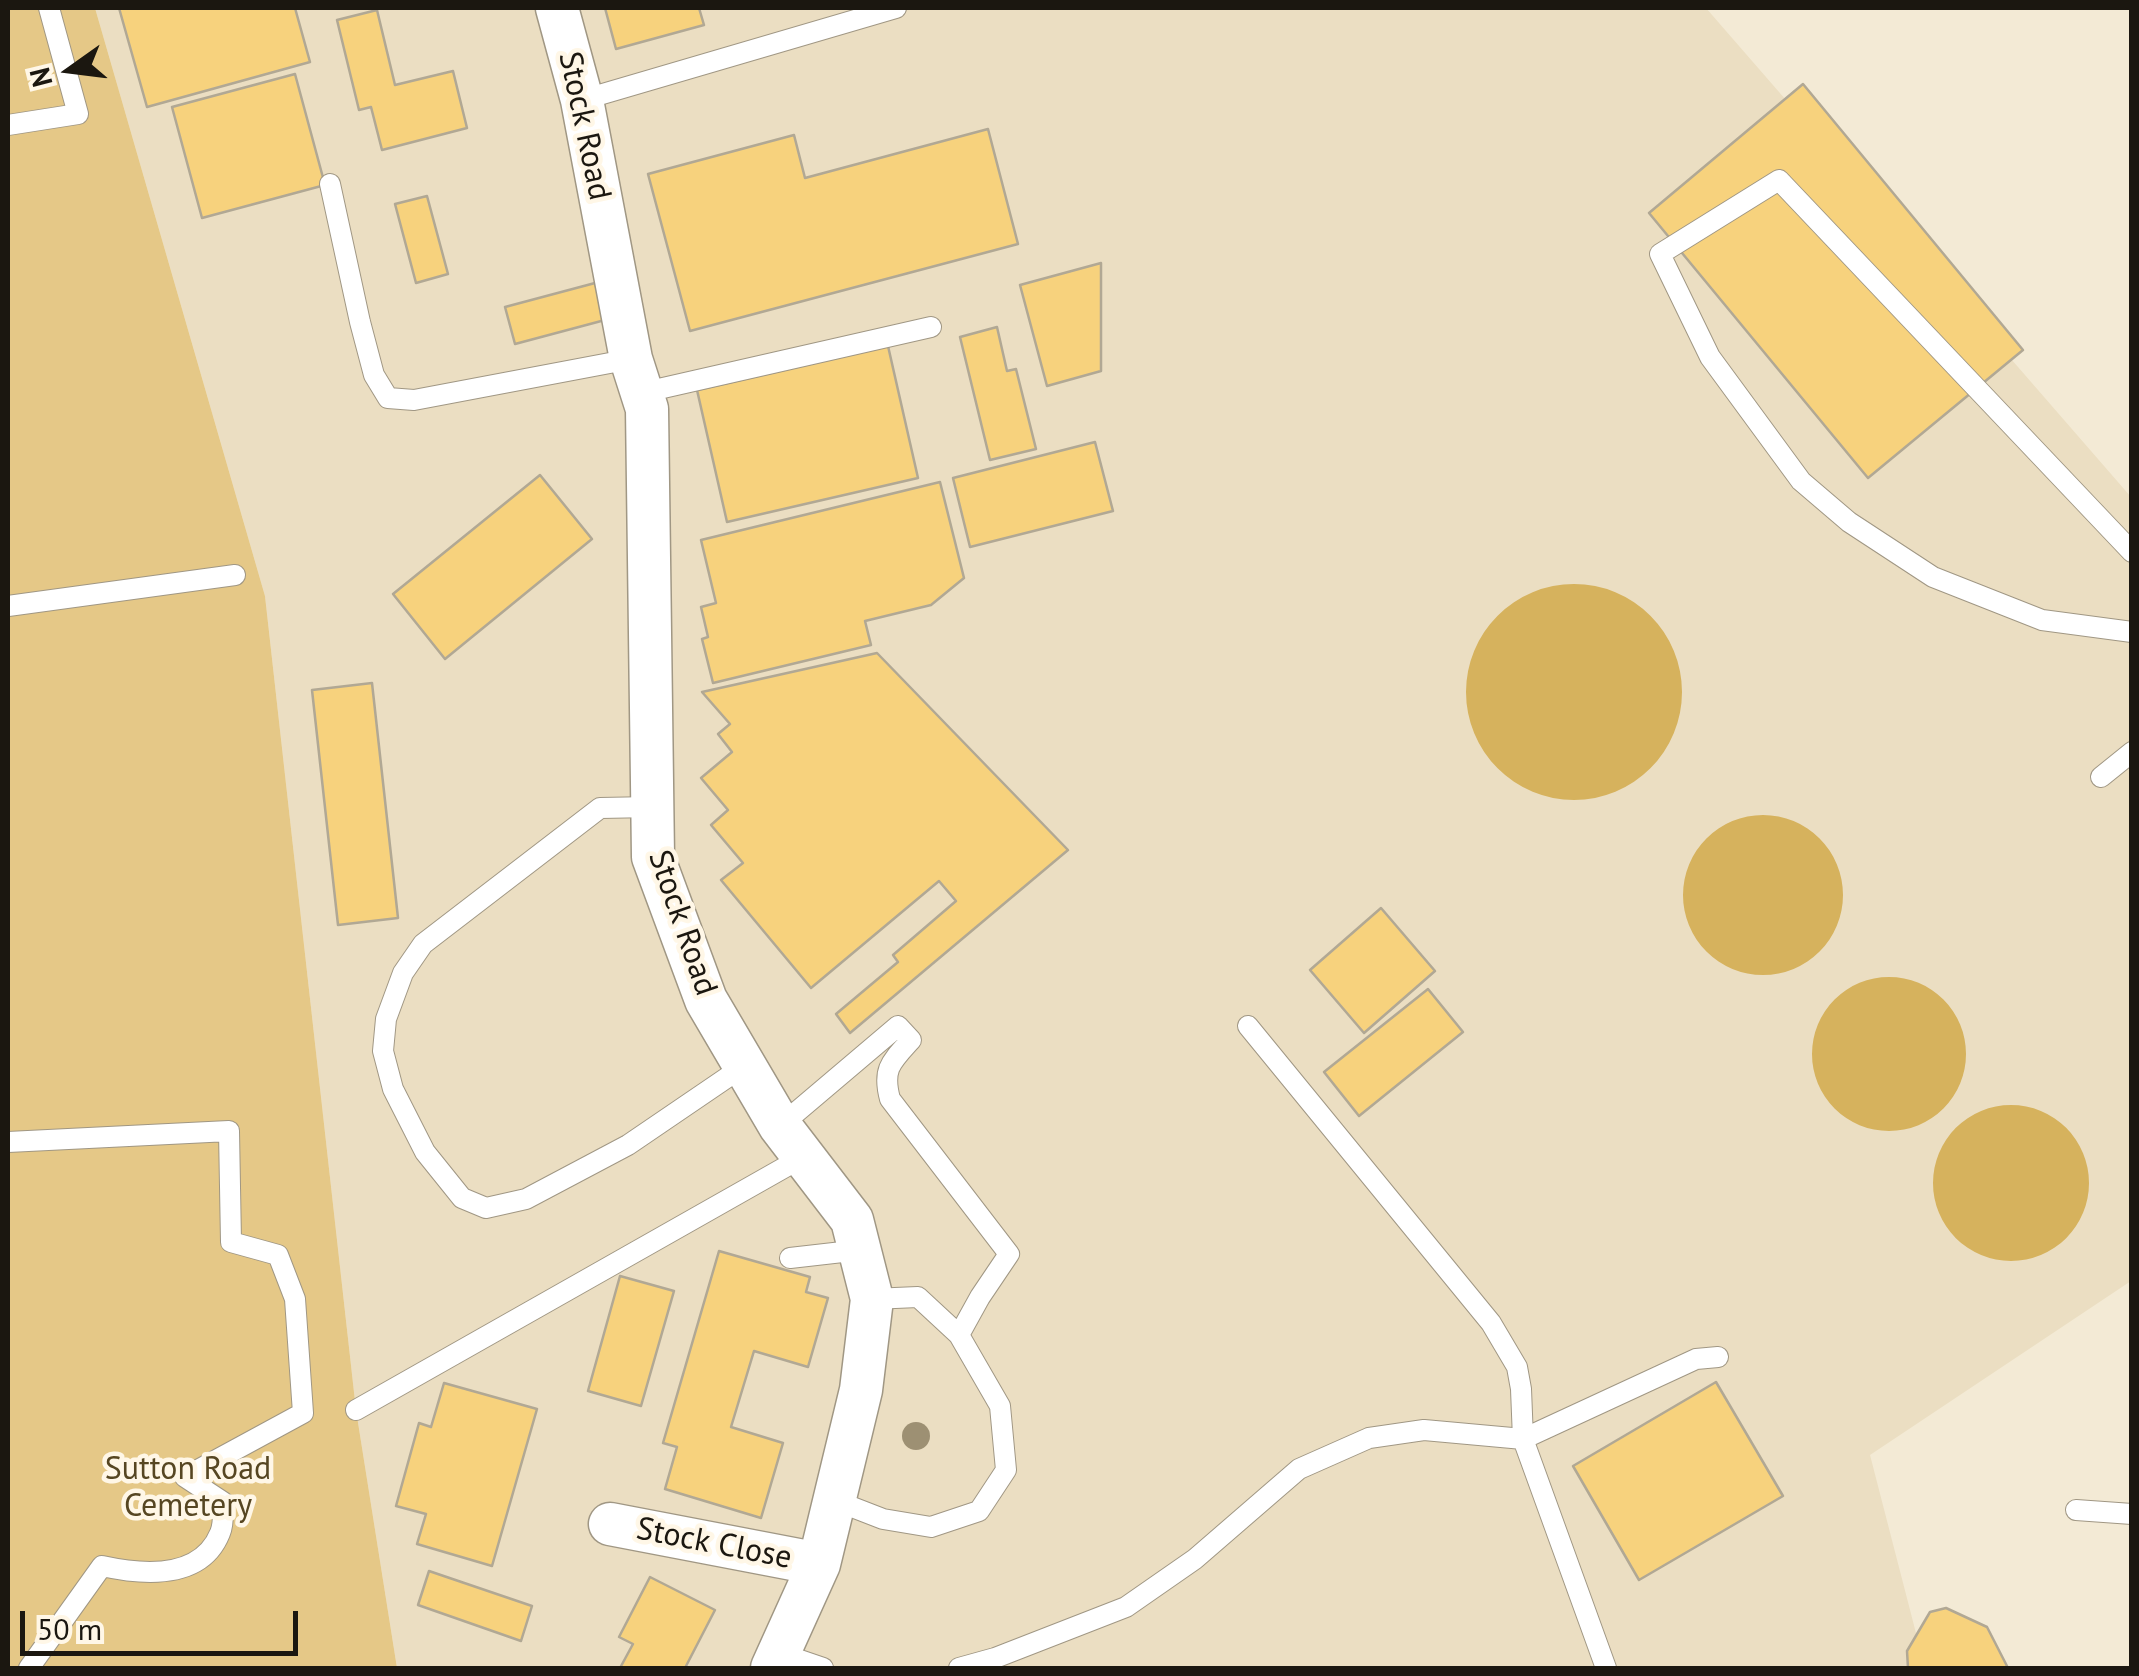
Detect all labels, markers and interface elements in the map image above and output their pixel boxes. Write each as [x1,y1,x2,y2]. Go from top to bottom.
north arrow [20,20,120,120]
street label: Stock Road [550,48,618,204]
text: N [20,64,61,91]
street label: Stock Road [639,846,725,1000]
park label: Sutton Road Cemetery [105,1451,271,1526]
street label: Stock Close [633,1510,795,1578]
scale bar [25,1591,302,1653]
text: 50 m [37,1609,102,1648]

